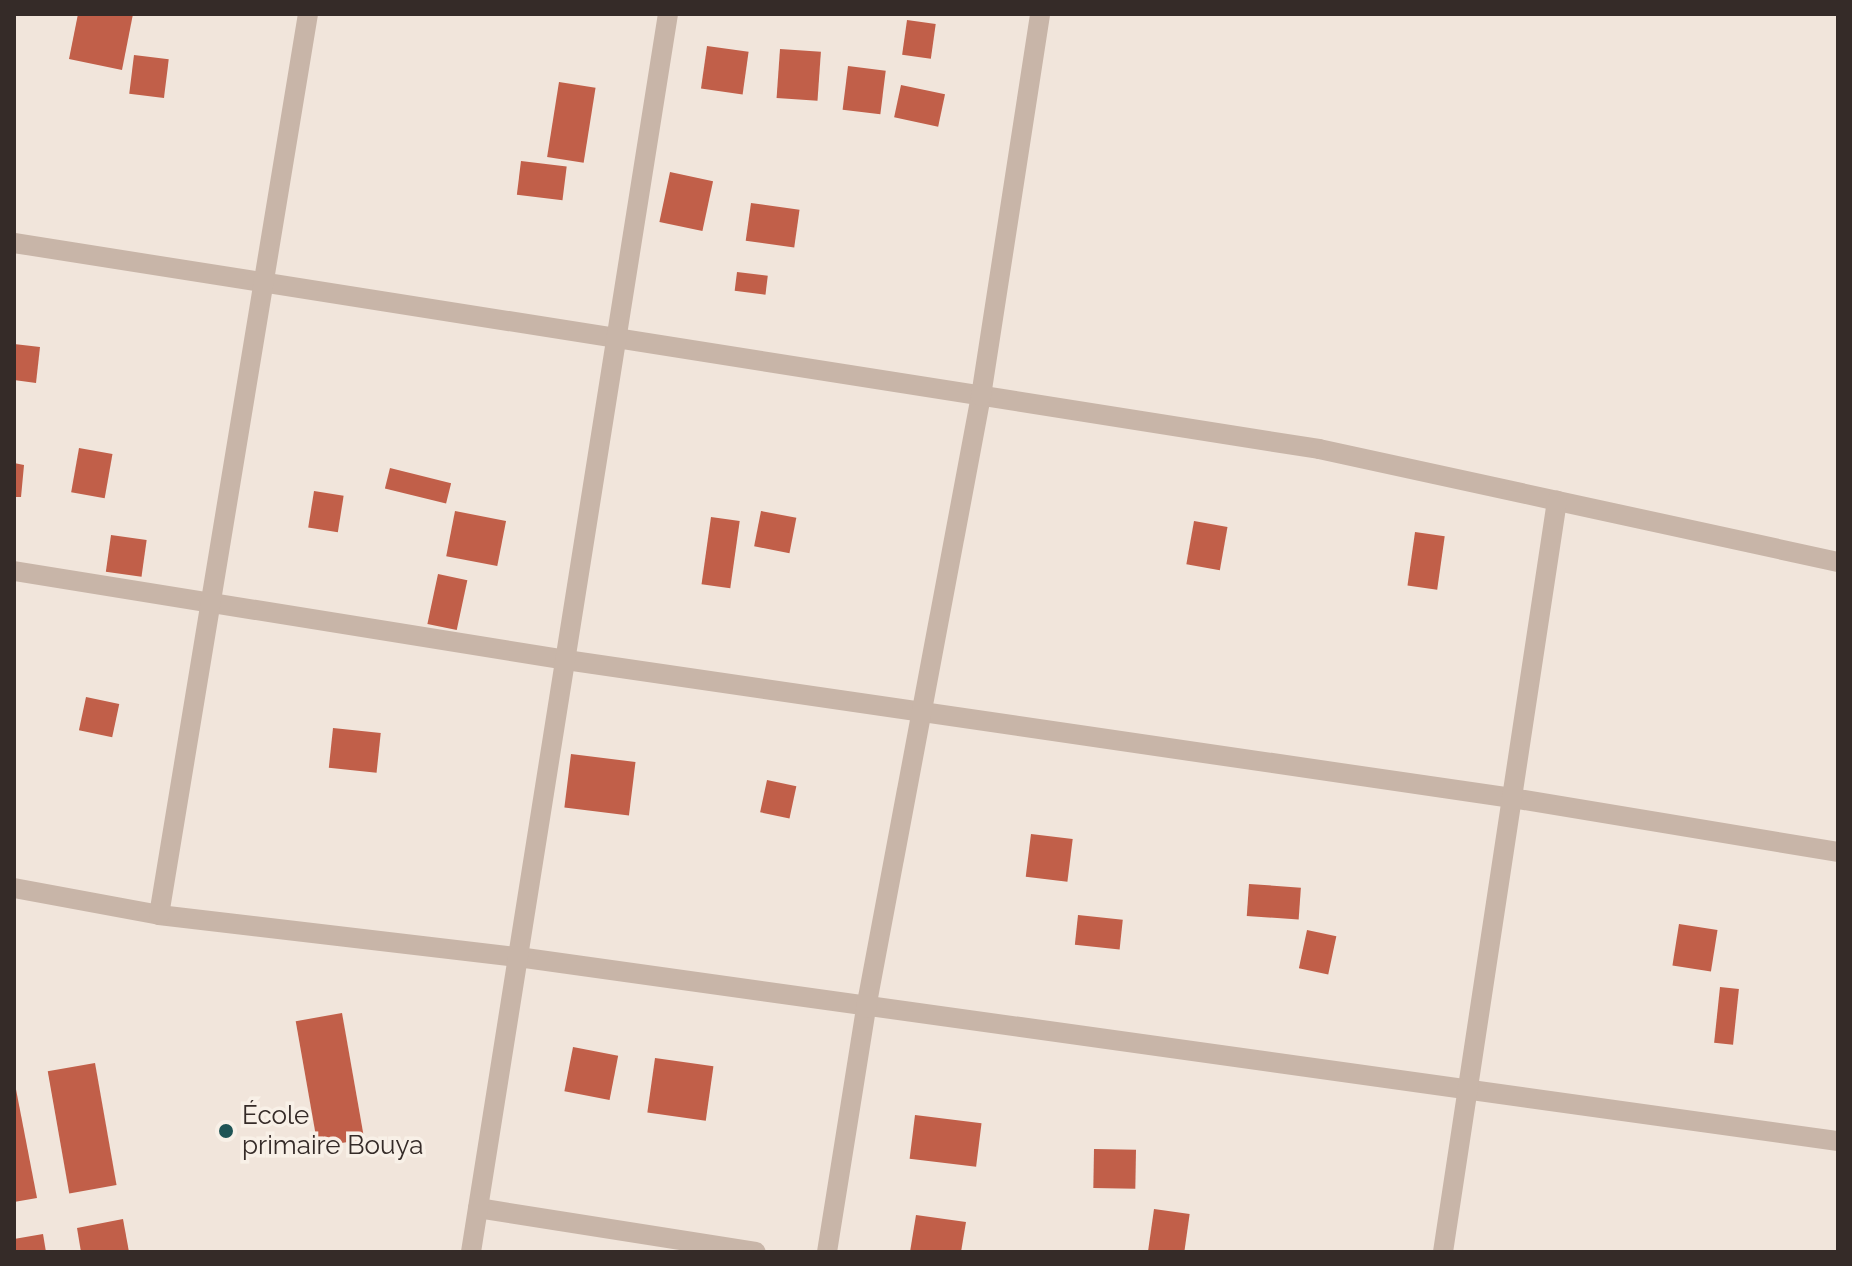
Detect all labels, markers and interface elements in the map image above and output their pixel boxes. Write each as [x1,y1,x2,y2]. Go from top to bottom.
place label: École primaire Bouya [242,1100,423,1162]
marker: École primaire Bouya [217,1122,235,1140]

